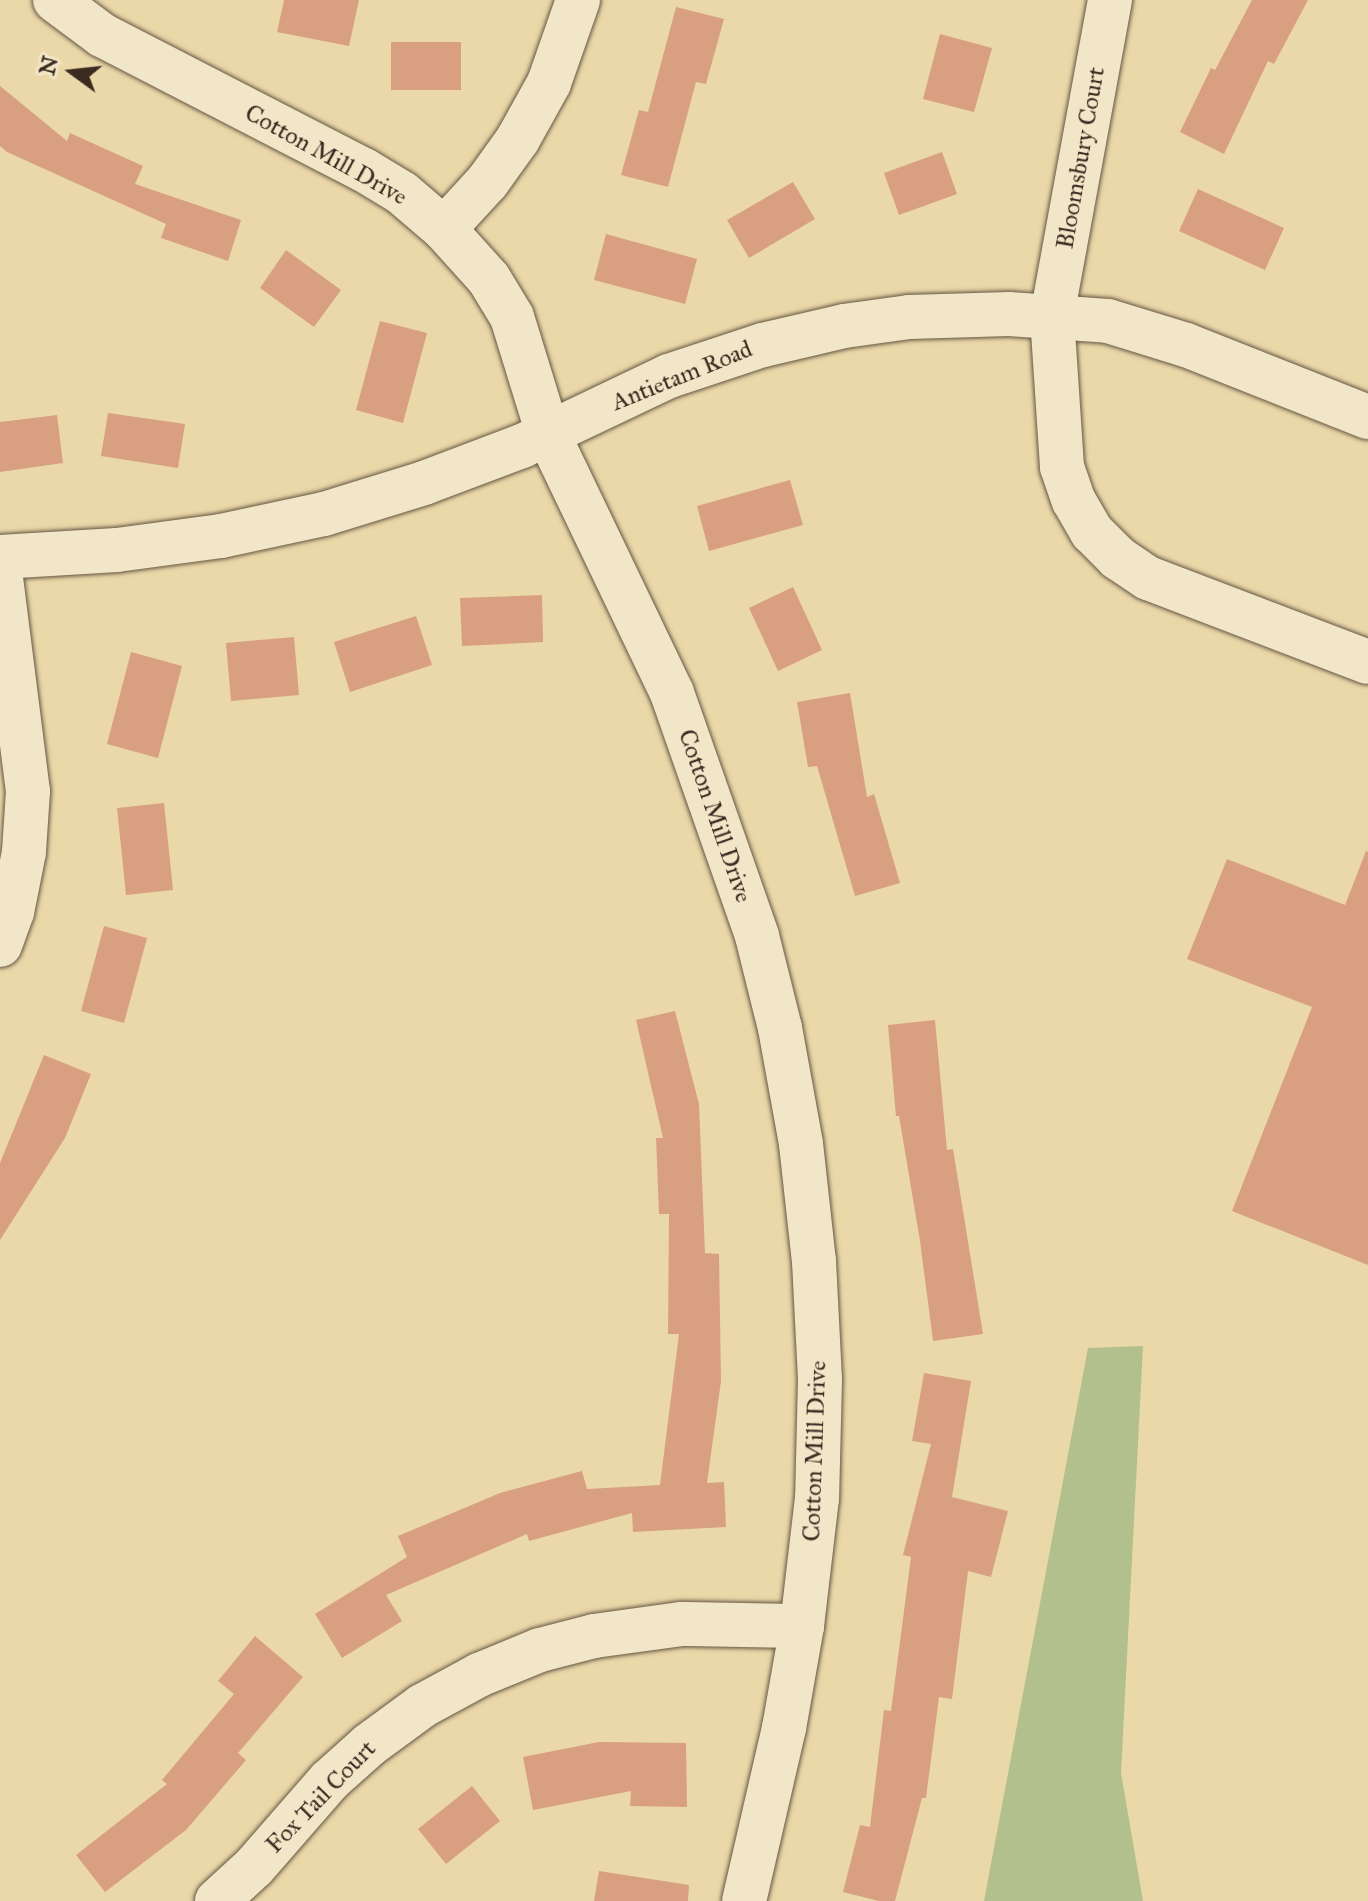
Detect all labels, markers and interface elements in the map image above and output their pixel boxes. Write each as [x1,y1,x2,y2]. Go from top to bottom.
north arrow [32,32,112,112]
text: N [33,53,64,78]
street label: Bloomsbury Court [1051,65,1111,251]
street label: Cotton Mill Drive [240,99,412,211]
street label: Antietam Road [607,335,757,417]
street label: Cotton Mill Drive [672,726,758,906]
street label: Cotton Mill Drive [797,1360,833,1542]
street label: Fox Tail Court [260,1735,382,1859]

